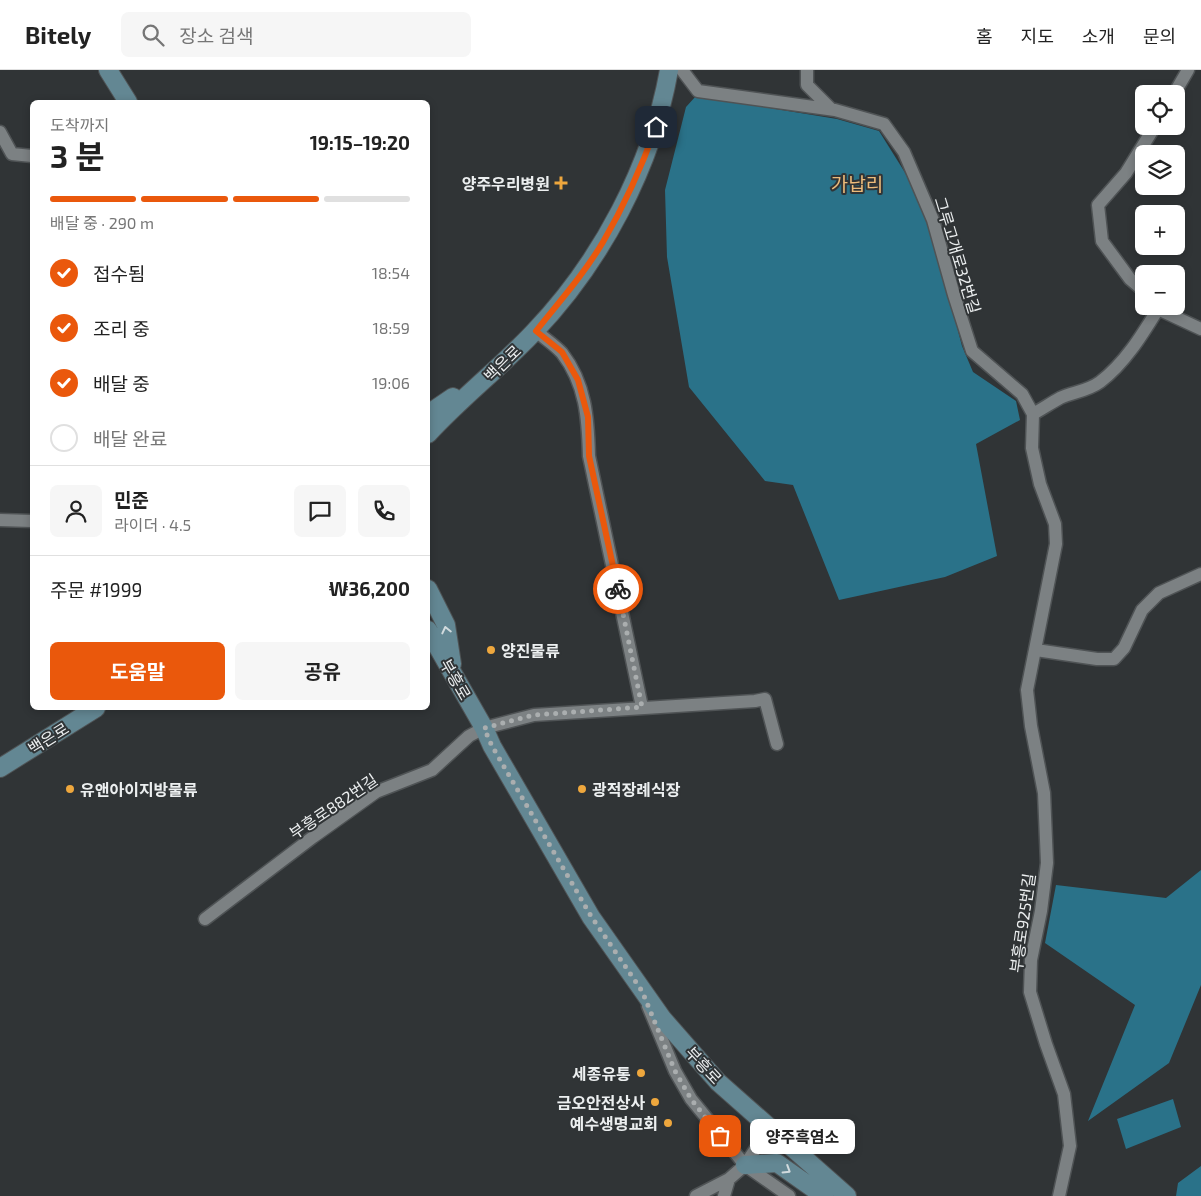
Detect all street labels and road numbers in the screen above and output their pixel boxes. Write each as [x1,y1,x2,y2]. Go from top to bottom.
street label: 그루고개로32번길 [931,194,985,316]
street label: 백은로 [480,341,525,385]
street label: 부흥로 [437,655,475,703]
street label: 백은로 [24,718,72,758]
street label: 부흥로882번길 [285,770,381,842]
street label: 부흥로925번길 [1006,872,1038,974]
street label: 부흥로 [682,1042,726,1088]

